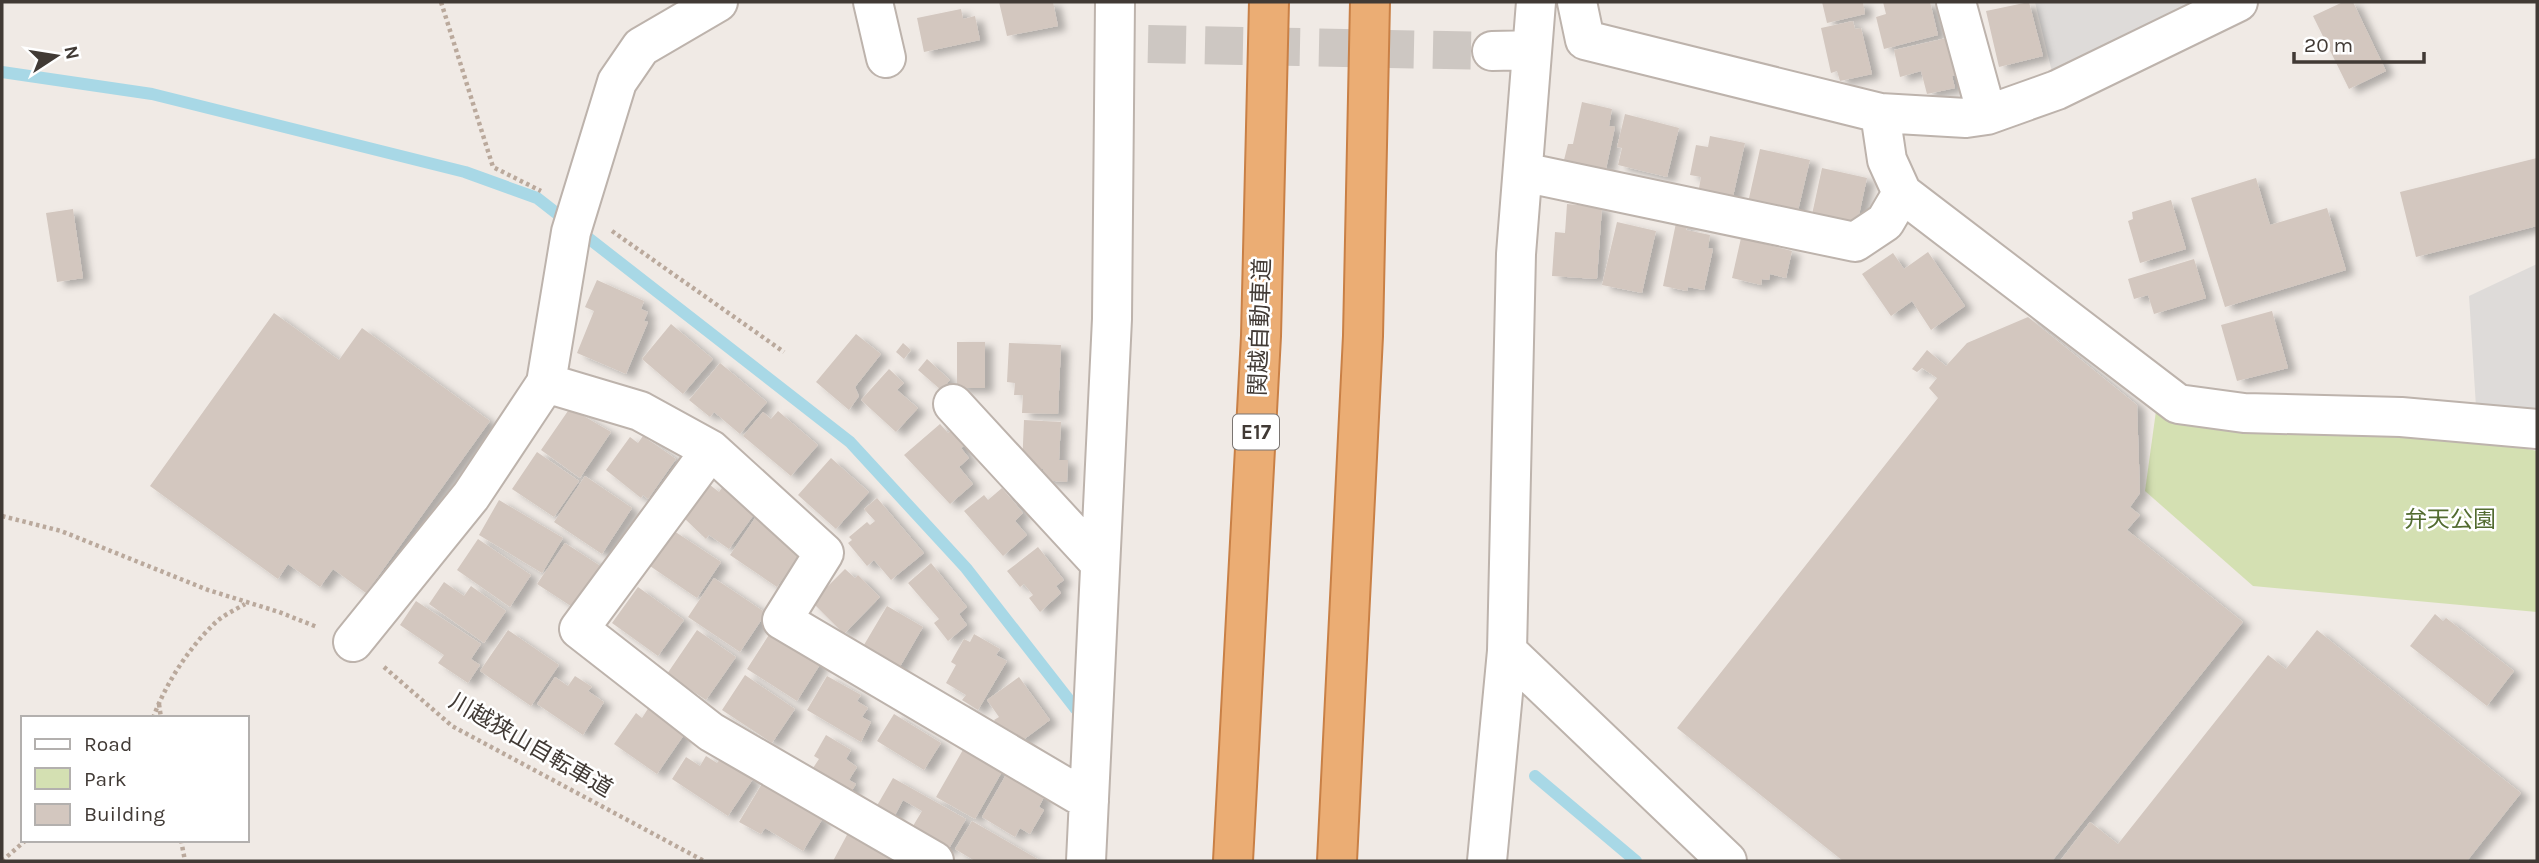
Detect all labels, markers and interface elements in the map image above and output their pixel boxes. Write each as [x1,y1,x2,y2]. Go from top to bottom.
north arrow [21,21,91,91]
scale bar [2294,21,2424,65]
text: 20 m [2304,33,2353,57]
text: N [59,44,84,62]
street label: 関越自動車道 [1244,258,1276,396]
road number: E17 [1233,414,1279,450]
park label: 弁天公園 [2404,506,2496,533]
street label: 川越狭山自転車道 [445,687,617,803]
legend [21,716,248,842]
text: Road [84,732,132,756]
text: Park [84,767,127,791]
text: Building [84,802,165,826]

